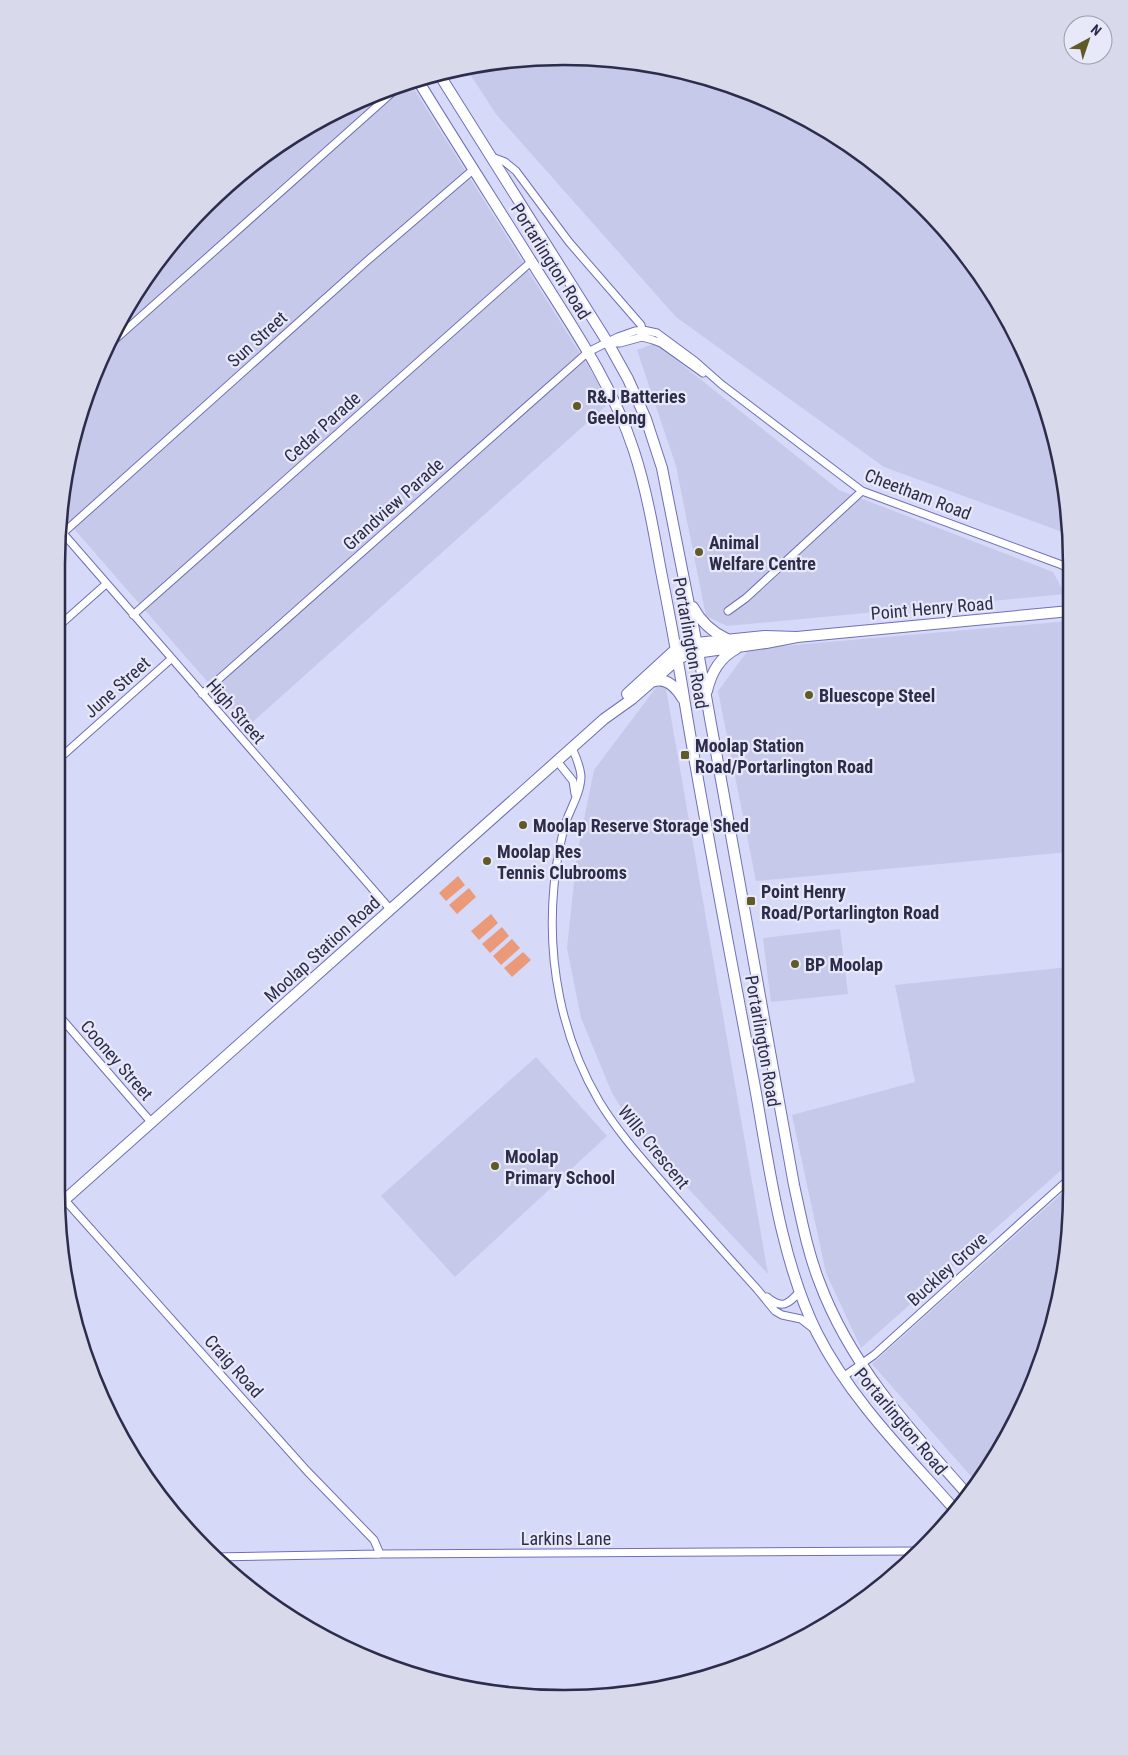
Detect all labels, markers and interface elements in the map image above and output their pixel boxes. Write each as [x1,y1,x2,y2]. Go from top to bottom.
north arrow [1063,15,1113,65]
text: N [1088,21,1105,39]
street label: Portarlington Road [507,199,595,323]
street label: Sun Street [223,307,291,371]
place label: R&J Batteries Geelong [587,386,686,428]
street label: Cedar Parade [280,387,364,467]
marker: R&J Batteries Geelong [571,400,583,412]
street label: Grandview Parade [338,453,448,555]
street label: Cheetham Road [862,464,974,524]
place label: Animal Welfare Centre [709,532,816,574]
marker: Animal Welfare Centre [693,546,705,558]
street label: Portarlington Road [669,576,713,710]
street label: Point Henry Road [870,592,994,624]
street label: June Street [80,652,154,722]
street label: High Street [202,674,270,748]
place label: Bluescope Steel [819,685,935,706]
marker: Bluescope Steel [803,689,815,701]
place label: Moolap Station Road/Portarlington Road [695,735,873,777]
marker: Moolap Station Road/Portarlington Road [679,749,691,761]
place label: Moolap Reserve Storage Shed [533,815,749,836]
marker: Moolap Reserve Storage Shed [517,819,529,831]
place label: Moolap Res Tennis Clubrooms [497,841,627,883]
marker: Moolap Res Tennis Clubrooms [481,855,493,867]
place label: Point Henry Road/Portarlington Road [761,881,939,923]
street label: Moolap Station Road [260,892,384,1006]
marker: Point Henry Road/Portarlington Road [745,895,757,907]
place label: BP Moolap [805,954,883,975]
marker: BP Moolap [789,958,801,970]
street label: Portarlington Road [741,974,785,1108]
street label: Cooney Street [77,1016,157,1104]
street label: Wills Crescent [614,1101,694,1193]
place label: Moolap Primary School [505,1146,615,1188]
marker: Moolap Primary School [489,1160,501,1172]
street label: Buckley Grove [903,1228,991,1310]
street label: Craig Road [200,1330,268,1402]
street label: Portarlington Road [850,1363,952,1479]
street label: Larkins Lane [521,1528,611,1549]

